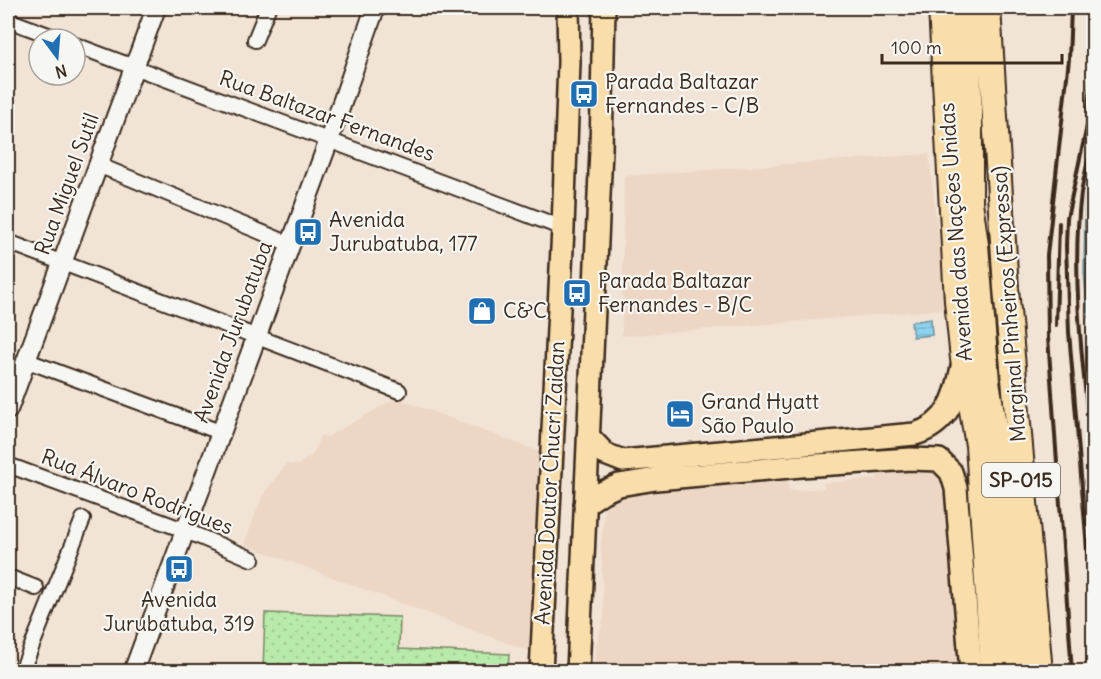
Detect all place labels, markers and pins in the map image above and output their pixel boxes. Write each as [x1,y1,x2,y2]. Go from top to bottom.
place label: Parada Baltazar Fernandes - C/B [605,68,759,119]
bus stop icon: Parada Baltazar Fernandes - C/B [568,78,600,110]
place label: Avenida Jurubatuba, 177 [329,206,478,257]
bus stop icon: Avenida Jurubatuba, 177 [292,216,324,248]
place label: Parada Baltazar Fernandes - B/C [598,267,752,318]
bus stop icon: Parada Baltazar Fernandes - B/C [561,277,593,309]
shop icon: C&C [466,295,498,327]
place label: C&C [503,297,547,324]
place label: Grand Hyatt São Paulo [701,388,819,439]
hotel icon: Grand Hyatt São Paulo [664,398,696,430]
bus stop icon: Avenida Jurubatuba, 319 [163,553,195,585]
place label: Avenida Jurubatuba, 319 [103,586,255,637]

